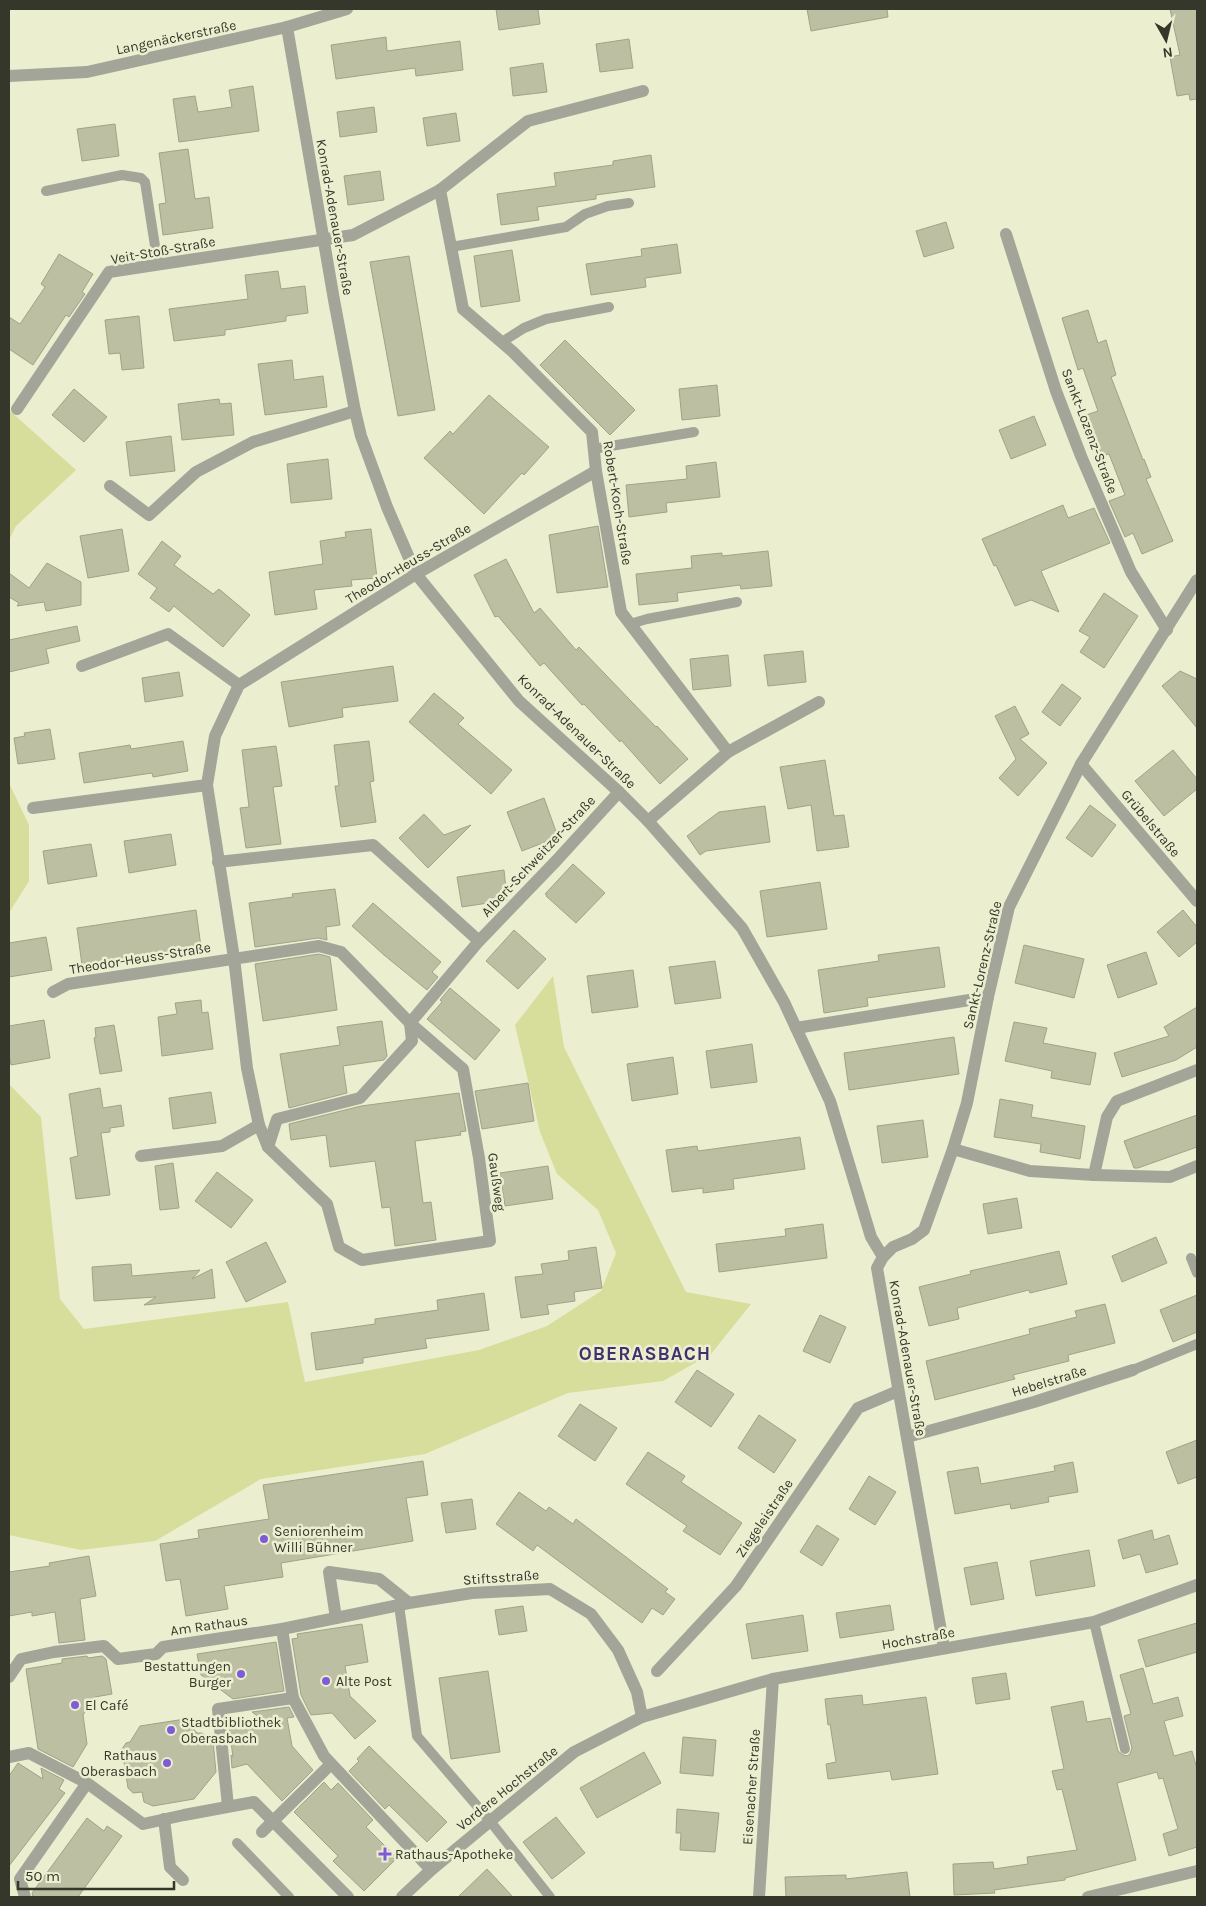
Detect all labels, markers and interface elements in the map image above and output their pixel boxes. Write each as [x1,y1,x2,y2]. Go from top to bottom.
north arrow [1141,15,1191,65]
street label: Langenäckerstraße [114,16,238,59]
text: N [1162,43,1174,61]
street label: Konrad-Adenauer-Straße [312,138,357,296]
street label: Veit-Stoß-Straße [109,233,217,268]
street label: Sankt-Lozenz-Straße [1058,366,1121,496]
street label: Robert-Koch-Straße [599,440,636,567]
street label: Theodor-Heuss-Straße [343,519,474,608]
street label: Konrad-Adenauer-Straße [514,670,639,792]
street label: Grübelstraße [1117,786,1184,861]
street label: Albert-Schweitzer-Straße [478,792,599,920]
street label: Sankt-Lorenz-Straße [959,899,1006,1031]
street label: Theodor-Heuss-Straße [68,939,212,978]
street label: Gaußweg [484,1152,509,1213]
street label: Konrad-Adenauer-Straße [885,1279,930,1437]
district label: OBERASBACH [579,1343,711,1365]
street label: Hebelstraße [1010,1362,1089,1401]
street label: Ziegeleistraße [732,1476,797,1561]
place label: Seniorenheim Willi Bühner [274,1523,364,1556]
marker: Seniorenheim Willi Bühner [258,1533,270,1545]
street label: Stiftsstraße [462,1566,540,1589]
street label: Am Rathaus [169,1612,249,1639]
street label: Hochstraße [880,1624,956,1653]
place label: Bestattungen Burger [144,1658,232,1691]
marker: Bestattungen Burger [235,1668,247,1680]
place label: Alte Post [336,1673,392,1690]
marker: Alte Post [320,1675,332,1687]
place label: El Café [85,1697,128,1714]
marker: El Café [69,1699,81,1711]
place label: Stadtbibliothek Oberasbach [181,1714,281,1747]
marker: Stadtbibliothek Oberasbach [165,1724,177,1736]
street label: Eisenacher Straße [739,1728,764,1846]
street label: Vordere Hochstraße [453,1742,561,1834]
place label: Rathaus Oberasbach [81,1747,157,1780]
marker: Rathaus Oberasbach [161,1757,173,1769]
place label: Rathaus-Apotheke [395,1846,513,1863]
marker: Rathaus-Apotheke [379,1848,391,1860]
scale bar [18,1858,174,1890]
text: 50 m [25,1867,60,1885]

